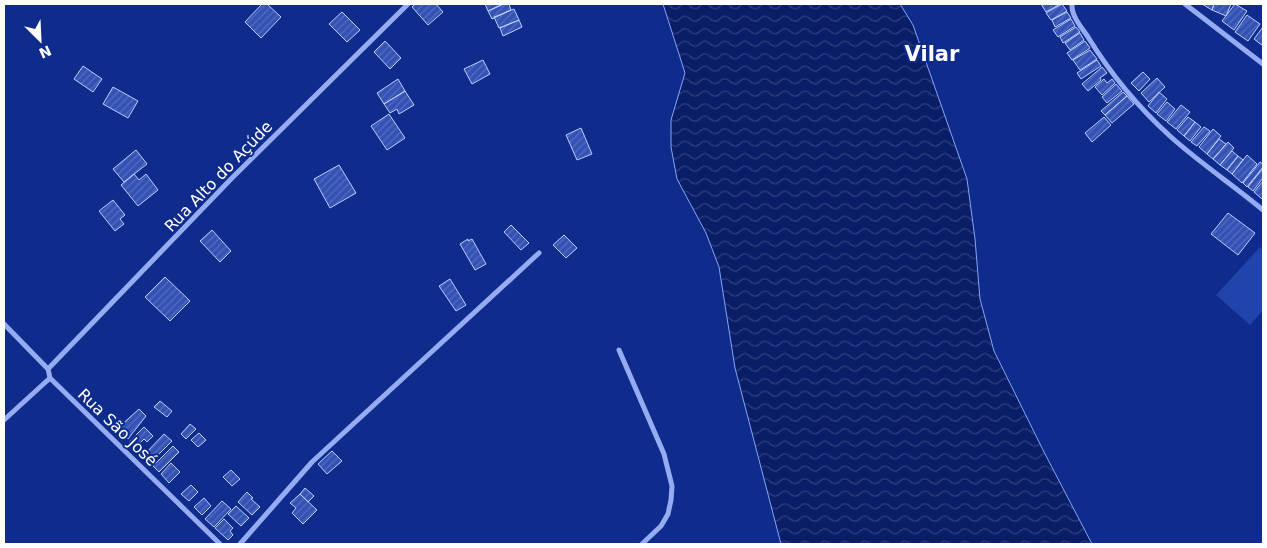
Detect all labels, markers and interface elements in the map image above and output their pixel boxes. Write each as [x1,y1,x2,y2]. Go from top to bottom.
north arrow [15,15,65,65]
text: N [37,42,54,62]
district label: Vilar [905,42,960,66]
street label: Rua Alto do Açúde [161,117,276,236]
street label: Rua São José [74,385,161,470]

